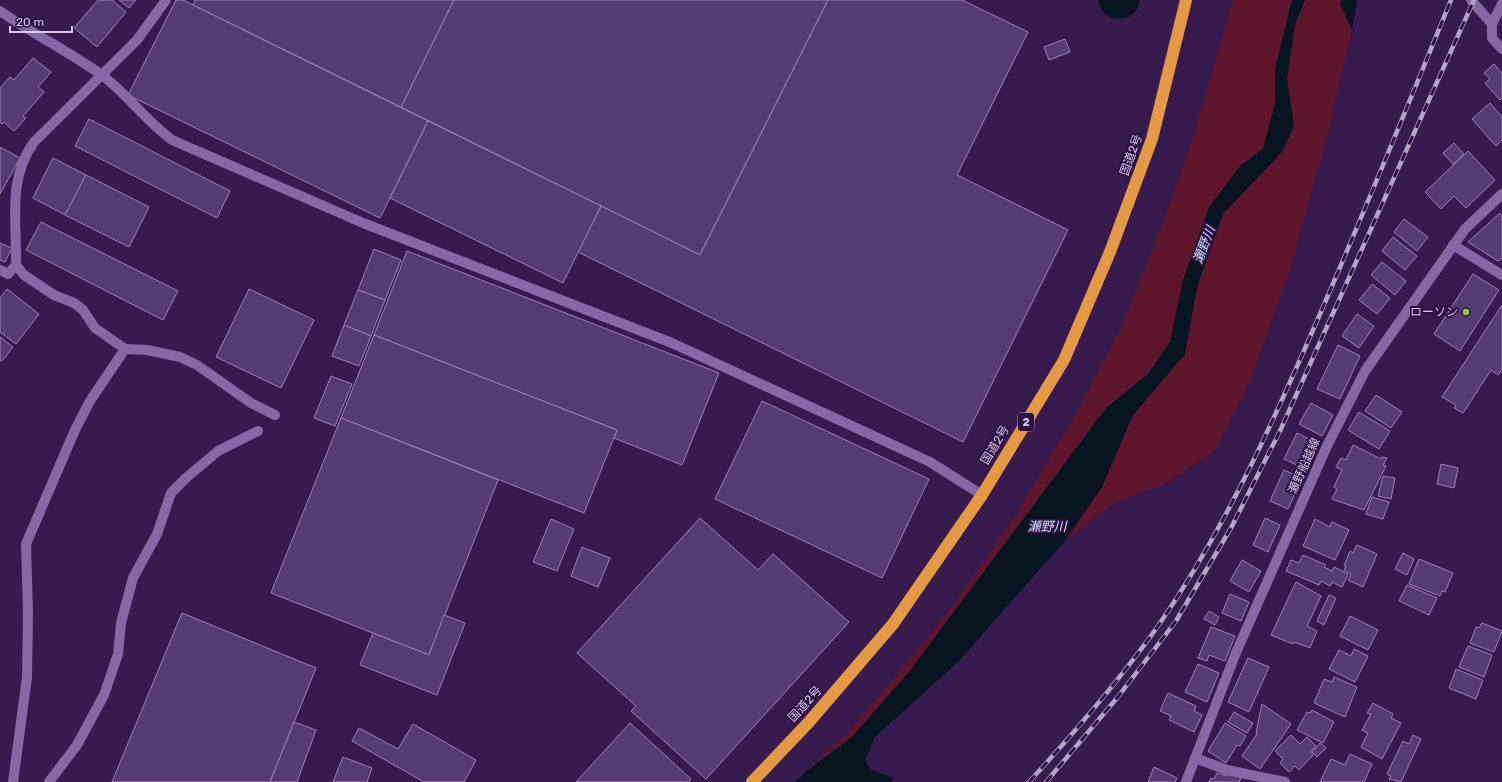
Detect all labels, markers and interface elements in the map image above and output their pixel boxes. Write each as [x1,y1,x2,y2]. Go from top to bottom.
scale bar [10,8,72,34]
text: 20 m [16,15,44,29]
street label: 国道2号 [1117,132,1145,178]
water label: 瀬野川 [1190,222,1219,266]
place label: ローソン [1410,305,1458,319]
marker: ローソン [1461,307,1471,317]
road number: 2 [1018,413,1034,431]
street label: 国道2号 [978,423,1012,467]
street label: 瀬野船越線 [1285,436,1323,496]
water label: 瀬野川 [1027,519,1068,534]
street label: 国道2号 [785,683,825,725]

